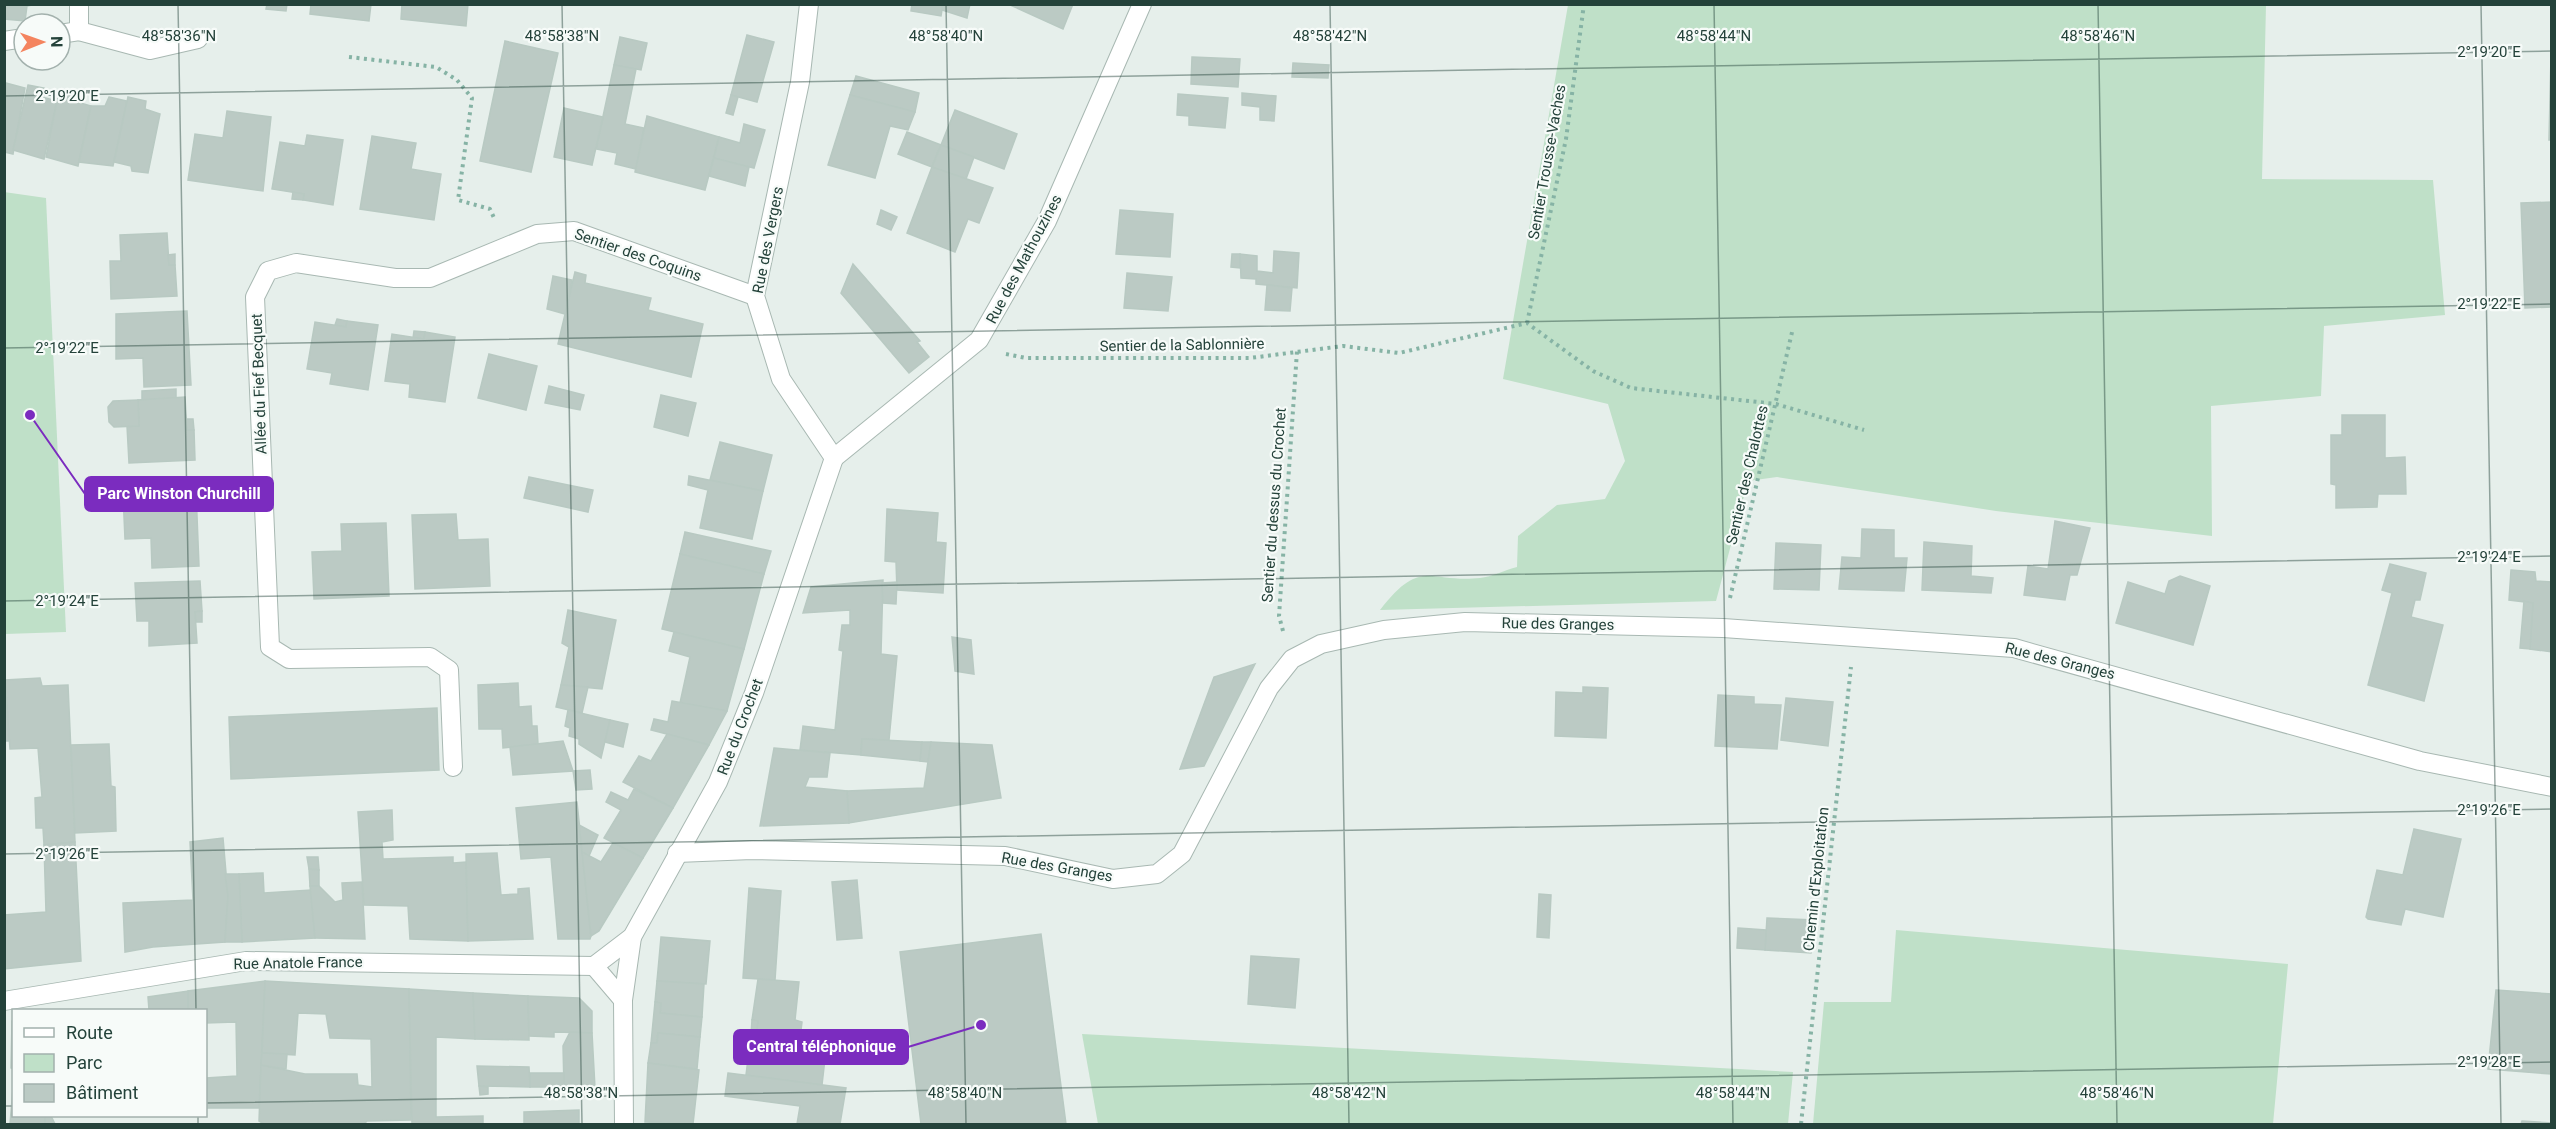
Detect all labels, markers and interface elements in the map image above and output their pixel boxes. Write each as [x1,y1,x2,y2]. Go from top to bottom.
north arrow [12,12,72,72]
text: 48°58'36"N [142,27,216,45]
text: 48°58'38"N [525,27,599,45]
text: 48°58'40"N [909,27,983,45]
text: 48°58'42"N [1293,27,1367,45]
text: 48°58'44"N [1677,27,1751,45]
text: 48°58'46"N [2061,27,2135,45]
text: N [47,36,66,48]
text: 2°19'20"E [2457,43,2521,61]
street label: Sentier Trousse-Vaches [1524,83,1570,241]
text: 2°19'20"E [35,87,99,105]
street label: Rue des Vergers [749,185,787,295]
street label: Rue des Mathouzines [982,191,1066,327]
street label: Sentier des Coquins [572,225,704,285]
text: 2°19'22"E [2457,295,2521,313]
street label: Allée du Fief Becquet [248,313,270,455]
street label: Sentier de la Sablonnière [1099,335,1265,355]
text: 2°19'22"E [35,339,99,357]
street label: Sentier des Chalottes [1722,404,1772,546]
street label: Sentier du dessus du Crochet [1258,407,1290,603]
callout: Parc Winston Churchill [85,477,273,511]
text: Parc Winston Churchill [97,484,261,503]
text: 2°19'24"E [2457,548,2521,566]
text: 2°19'24"E [35,592,99,610]
street label: Rue des Granges [1502,614,1614,634]
street label: Rue des Granges [2003,639,2117,683]
street label: Rue du Crochet [713,676,767,778]
text: 2°19'26"E [2457,801,2521,819]
street label: Chemin d'Exploitation [1799,806,1833,952]
text: 2°19'26"E [35,845,99,863]
street label: Rue des Granges [1000,848,1114,886]
street label: Rue Anatole France [233,953,363,973]
legend [12,1009,207,1117]
text: Route [66,1022,113,1043]
callout: Central téléphonique [734,1030,908,1064]
text: Central téléphonique [746,1037,896,1056]
text: Parc [66,1052,102,1073]
text: 2°19'28"E [2457,1053,2521,1071]
text: Bâtiment [66,1082,139,1103]
text: 48°58'38"N [544,1084,618,1102]
text: 48°58'40"N [928,1084,1002,1102]
text: 48°58'42"N [1312,1084,1386,1102]
text: 48°58'44"N [1696,1084,1770,1102]
text: 48°58'46"N [2080,1084,2154,1102]

